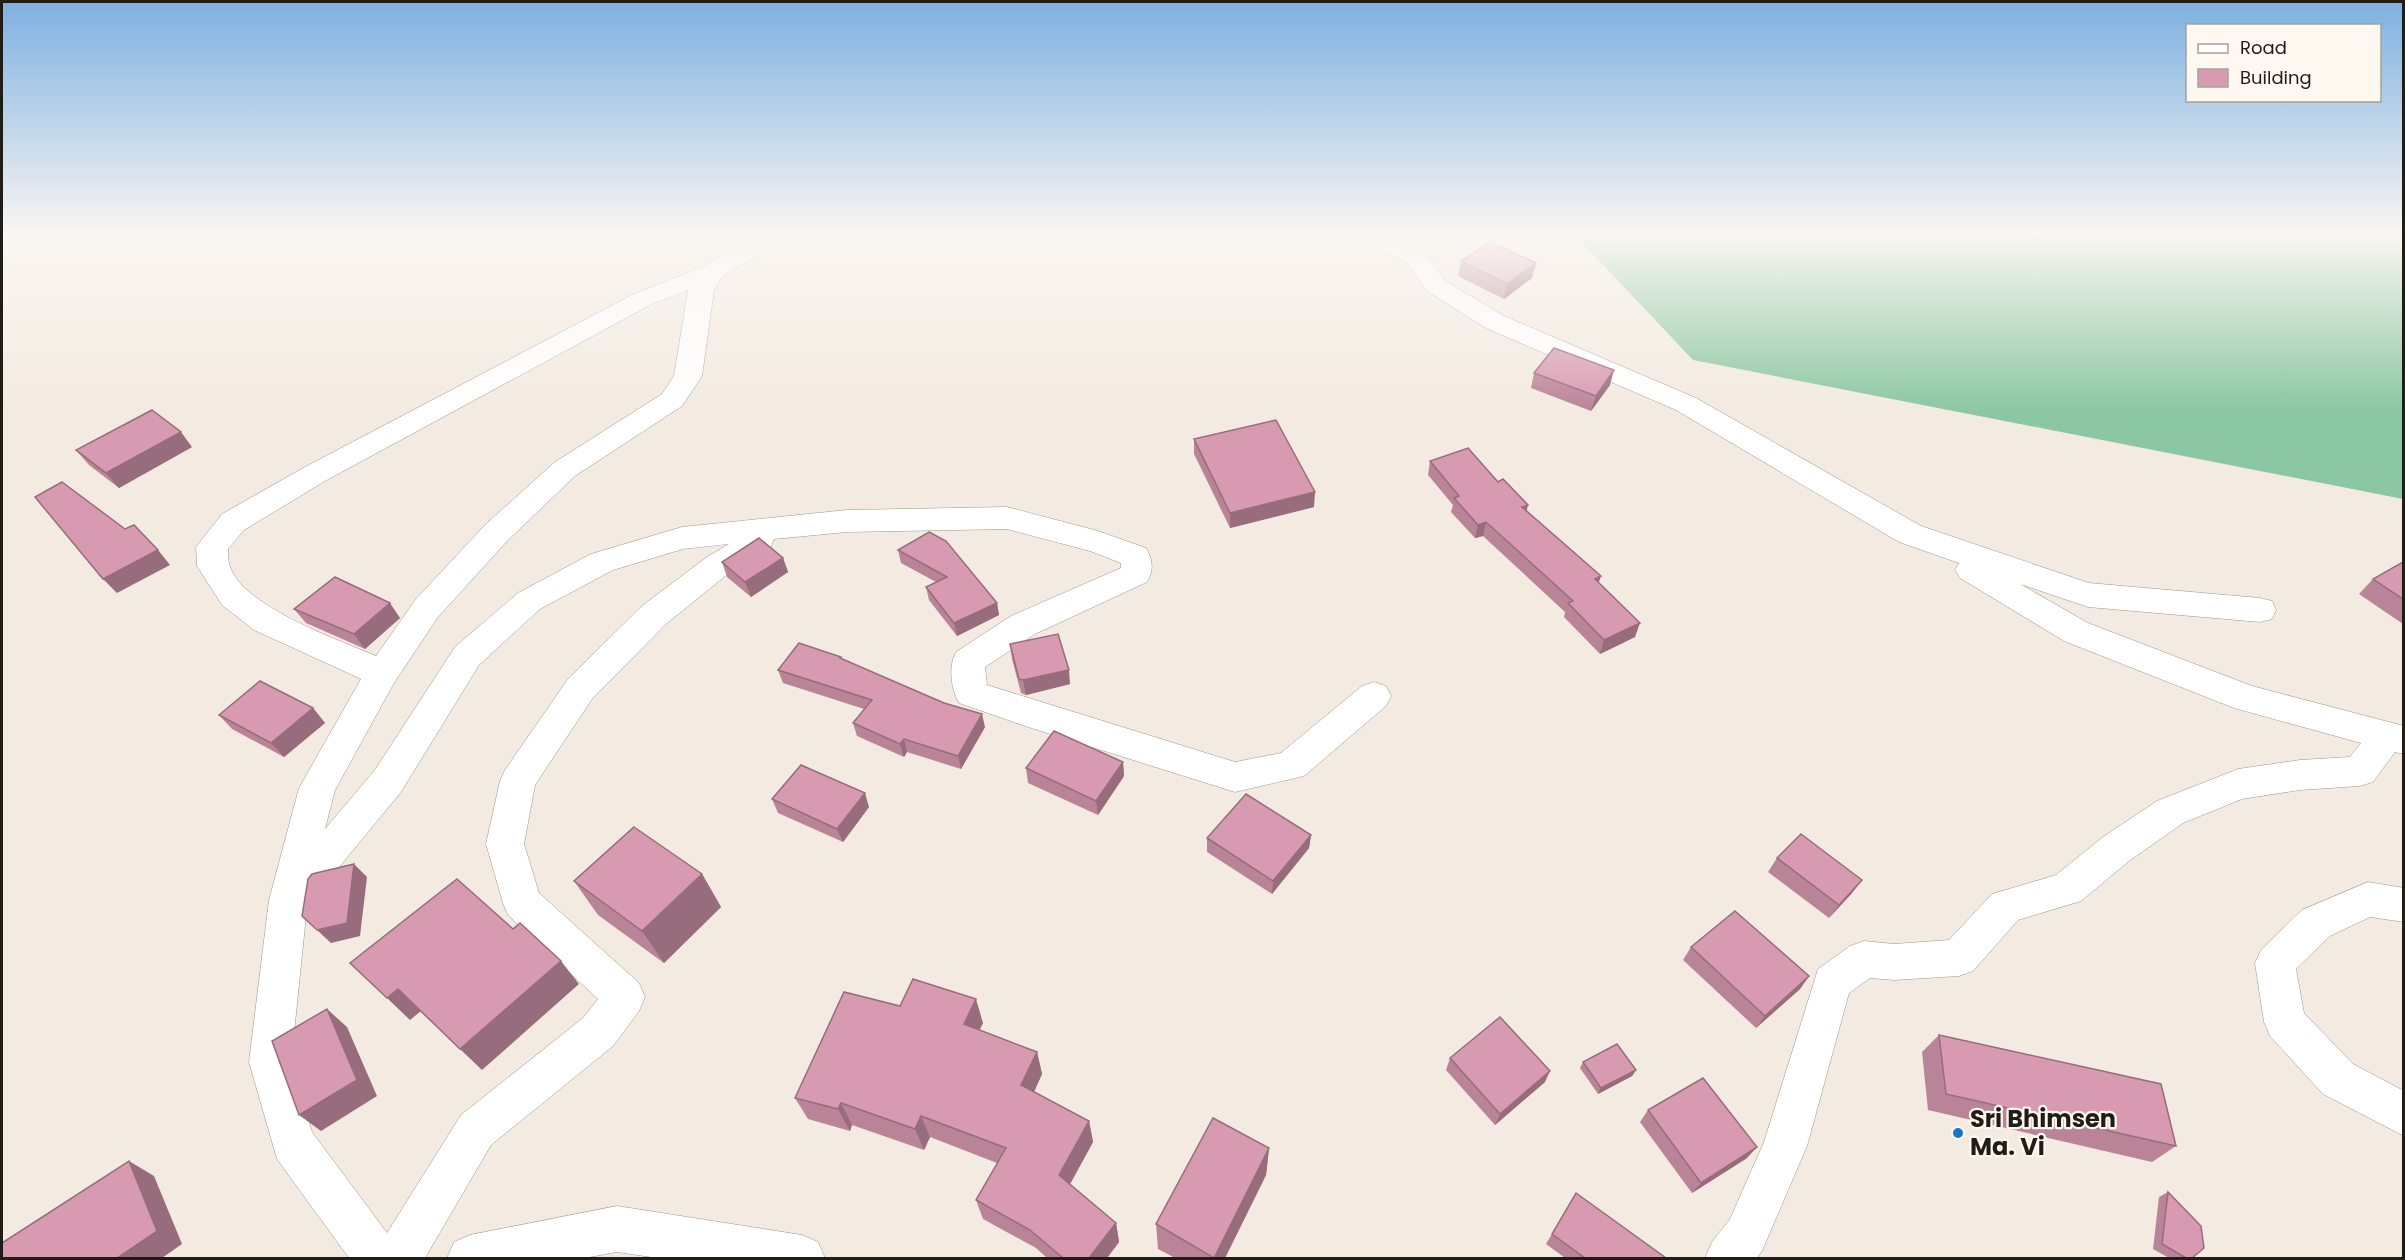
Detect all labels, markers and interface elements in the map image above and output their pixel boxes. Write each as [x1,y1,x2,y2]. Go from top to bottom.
legend [2186,24,2381,102]
text: Road [2240,35,2287,60]
text: Building [2240,65,2312,90]
place label: Sri Bhimsen Ma. Vi [1970,1102,2116,1163]
marker: Sri Bhimsen Ma. Vi [1951,1126,1965,1140]

